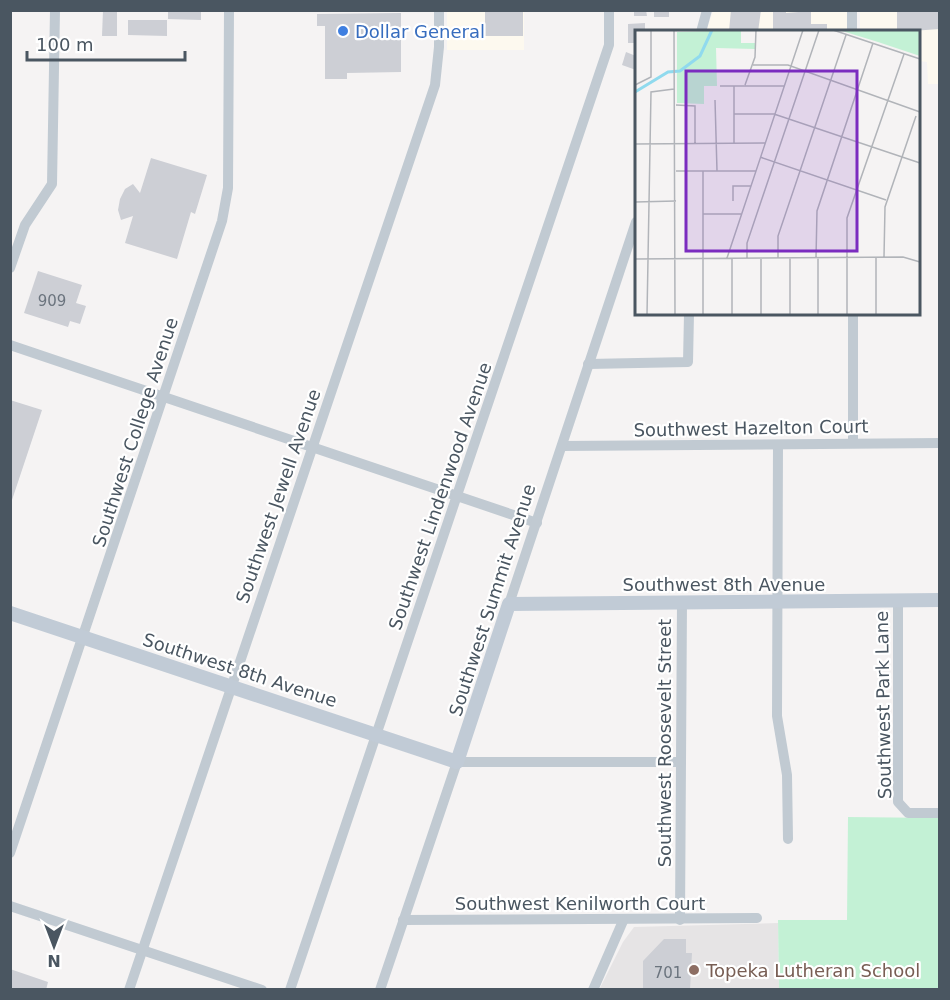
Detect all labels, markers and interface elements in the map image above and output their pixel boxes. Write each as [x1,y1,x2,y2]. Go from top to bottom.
place label: Dollar General [355,21,485,42]
scale bar [27,24,184,62]
marker: Dollar General [336,24,350,38]
inset map [635,30,920,315]
text: 100 m [36,34,94,55]
house number: 909 [38,292,66,310]
street label: Southwest College Avenue [88,315,182,549]
street label: Southwest Lindenwood Avenue [384,360,496,632]
street label: Southwest Jewell Avenue [231,386,325,606]
street label: Southwest Hazelton Court [633,415,869,441]
street label: Southwest Summit Avenue [444,481,540,719]
street label: Southwest 8th Avenue [623,574,825,595]
street label: Southwest Park Lane [871,611,895,799]
street label: Southwest Roosevelt Street [654,619,675,867]
street label: Southwest 8th Avenue [140,629,340,711]
street label: Southwest Kenilworth Court [455,893,705,914]
north arrow [24,916,84,976]
text: N [47,951,61,970]
place label: Topeka Lutheran School [705,960,920,981]
marker: Topeka Lutheran School [687,963,701,977]
house number: 701 [654,964,682,982]

